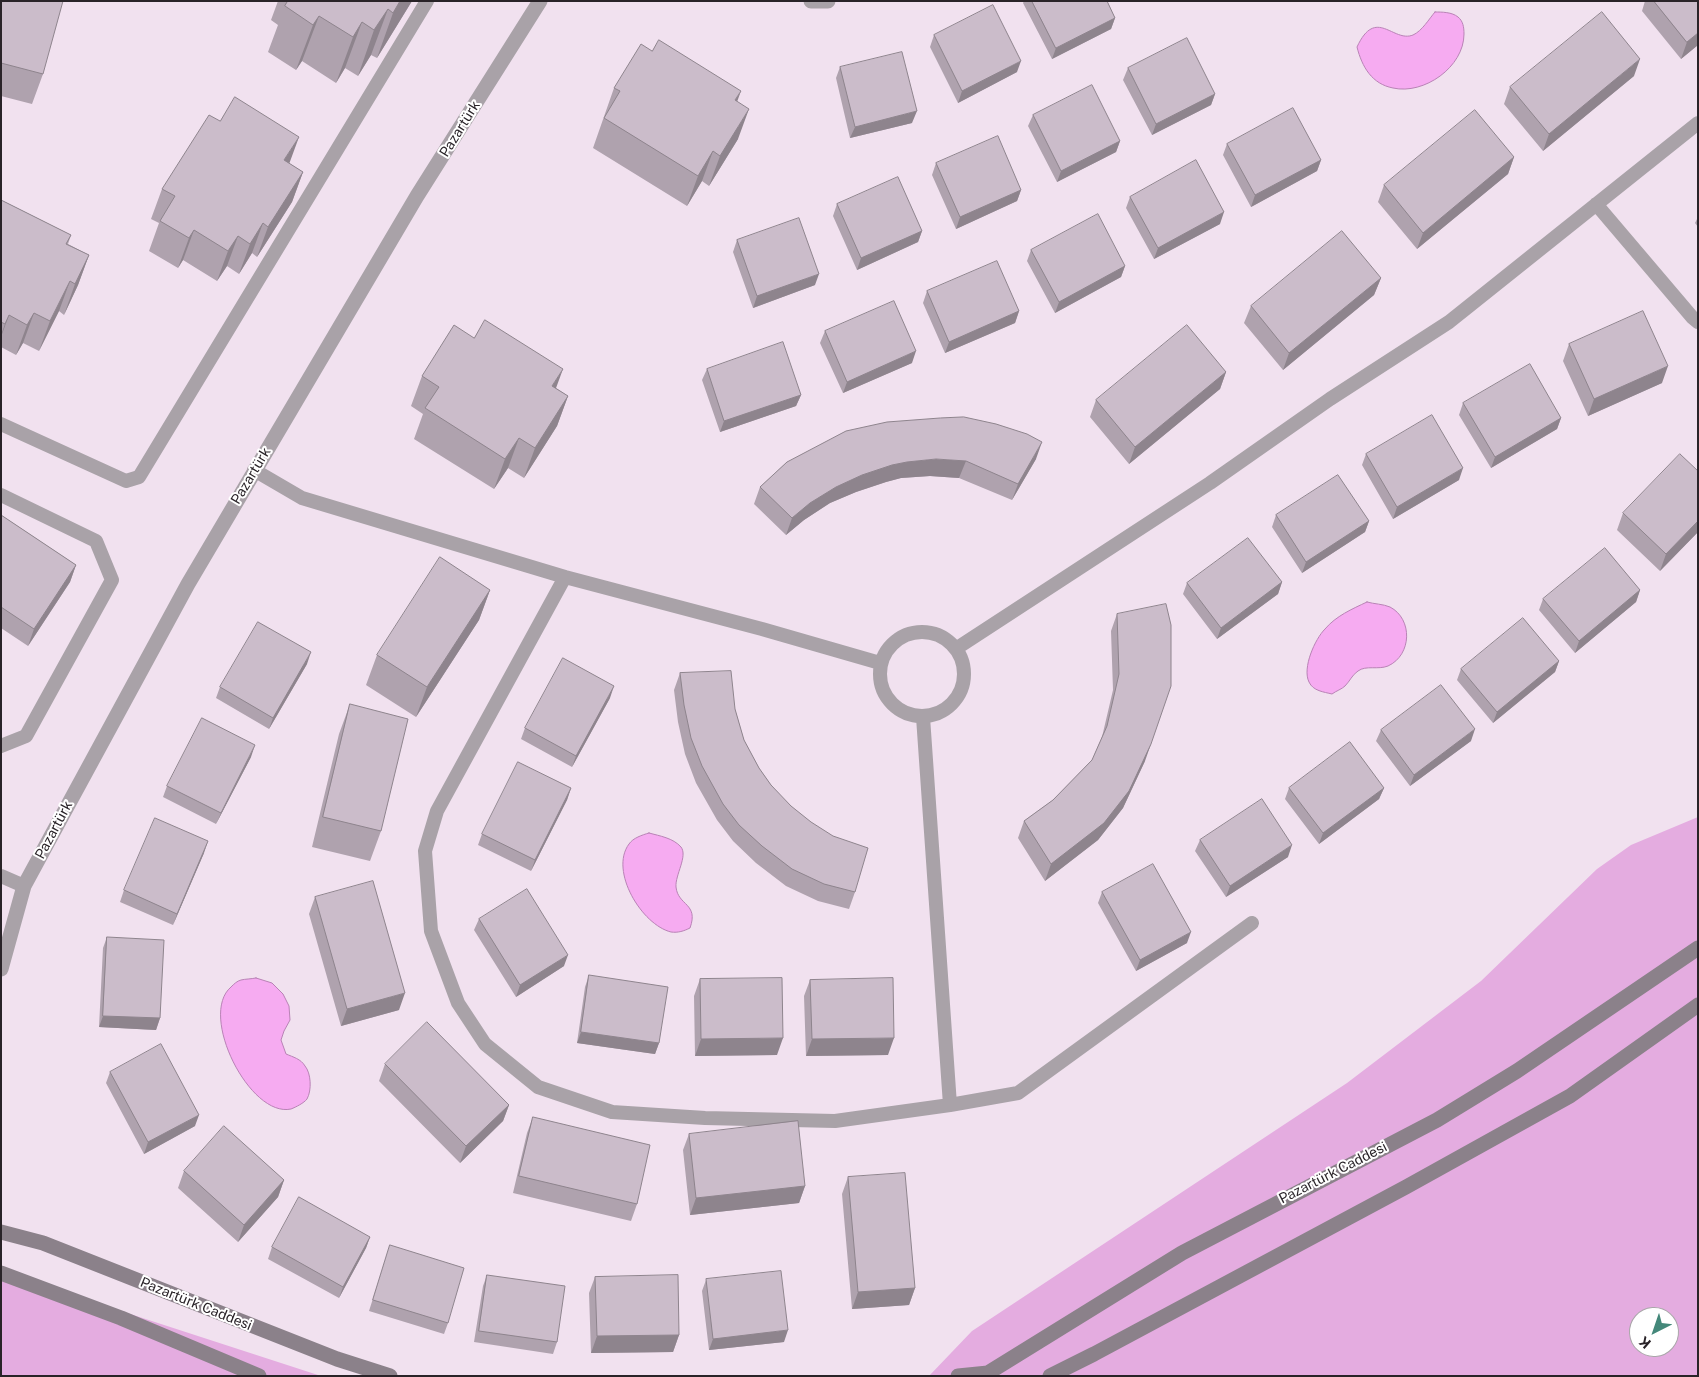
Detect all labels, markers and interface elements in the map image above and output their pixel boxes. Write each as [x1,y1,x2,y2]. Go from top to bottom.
street label: Pazartürk [436,98,484,160]
street label: Pazartürk [228,445,274,507]
street label: Pazartürk [32,798,76,862]
street label: Pazartürk Caddesi [1276,1138,1390,1208]
street label: Pazartürk Caddesi [138,1274,254,1334]
north arrow [1629,1307,1679,1357]
text: K [1636,1333,1654,1352]

